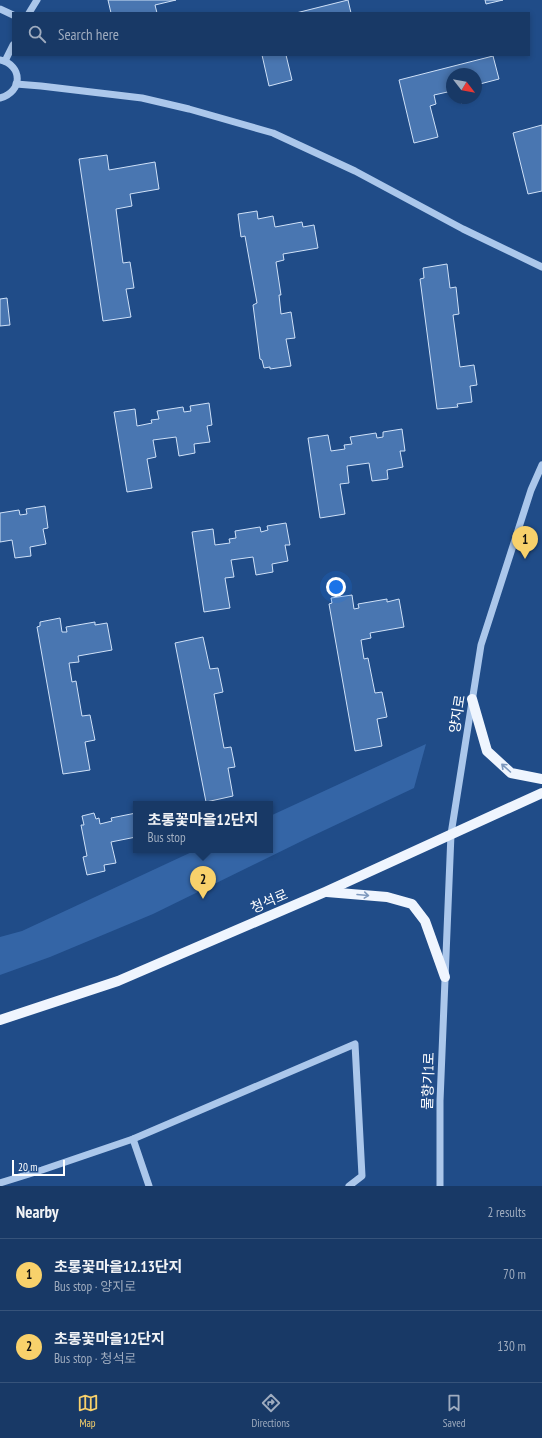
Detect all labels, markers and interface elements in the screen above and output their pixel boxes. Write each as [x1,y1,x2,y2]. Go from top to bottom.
search box [12,12,530,56]
icon: search [26,23,48,45]
text: Search here [58,25,119,44]
north arrow [446,68,482,104]
pin: 1 [512,526,538,559]
your location [326,577,346,597]
street label: 양지로 [445,693,469,734]
one-way arrow [500,763,511,772]
popup [133,801,273,853]
text: 초롱꽃마을12단지 [148,810,258,829]
text: Bus stop [148,829,186,846]
pin: 2 [190,866,216,899]
street label: 청석로 [248,885,290,917]
one-way arrow [356,892,369,899]
street label: 물향기1로 [418,1052,438,1110]
scale bar [12,1158,65,1177]
text: 20 m [18,1160,37,1174]
text: Nearby [16,1201,59,1223]
text: 2 results [487,1204,526,1221]
text: 초롱꽃마을12.13단지 [54,1257,182,1276]
text: 1 [26,1266,32,1283]
text: 70 m [503,1266,526,1283]
text: Bus stop · 양지로 [54,1278,136,1295]
text: 초롱꽃마을12단지 [54,1329,165,1348]
text: 2 [26,1338,32,1355]
text: 130 m [497,1338,526,1355]
text: Bus stop · 청석로 [54,1350,136,1367]
tab: Map [77,1392,99,1430]
tab: Directions [252,1392,290,1430]
tab: Saved [443,1392,465,1430]

